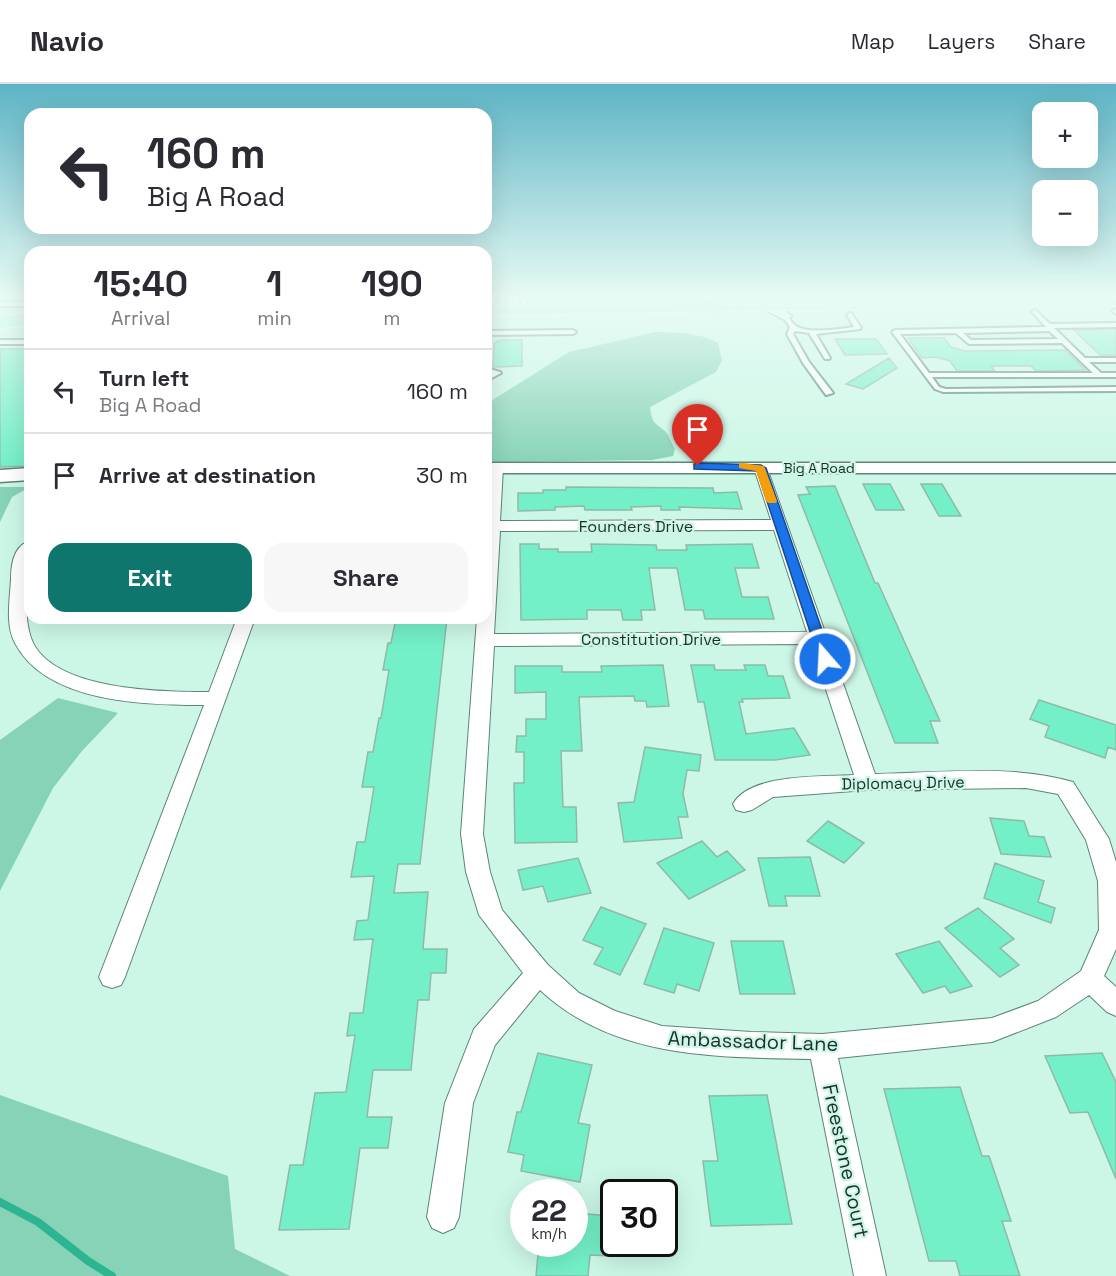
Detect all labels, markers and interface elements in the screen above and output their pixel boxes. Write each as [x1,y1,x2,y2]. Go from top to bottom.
text: Navio [30,23,104,59]
text: Map [851,28,895,55]
text: Layers [928,28,995,55]
text: Share [1028,28,1086,55]
map controls [1032,102,1098,246]
button: + [1032,102,1098,168]
text: 160 m [147,127,266,180]
icon: left [48,132,126,210]
text: Big A Road [147,179,285,214]
button: − [1032,180,1098,246]
text: 15:40 [93,261,188,307]
text: 1 [266,261,283,307]
text: 190 [361,261,423,307]
text: Arrival [111,305,170,331]
text: min [257,305,292,331]
text: m [383,305,400,331]
text: Turn left [99,364,189,392]
icon: left [48,375,81,408]
text: 160 m [407,377,468,405]
text: Big A Road [99,392,201,418]
pin [672,404,723,466]
icon: arrive [681,413,714,446]
icon: arrive [48,459,81,492]
street label: Big A Road [783,459,855,477]
text: Arrive at destination [99,461,316,489]
text: 30 m [416,461,468,489]
street label: Founders Drive [579,516,693,537]
button: Exit [48,543,252,612]
button: Share [264,543,468,612]
position arrow [793,627,857,691]
street label: Constitution Drive [581,629,721,650]
street label: Diplomacy Drive [841,771,965,795]
street label: Ambassador Lane [667,1025,839,1057]
street label: Freestone Court [817,1082,875,1240]
speed limit sign: 30 [600,1179,678,1257]
text: 22 [531,1191,567,1230]
text: km/h [531,1224,567,1243]

